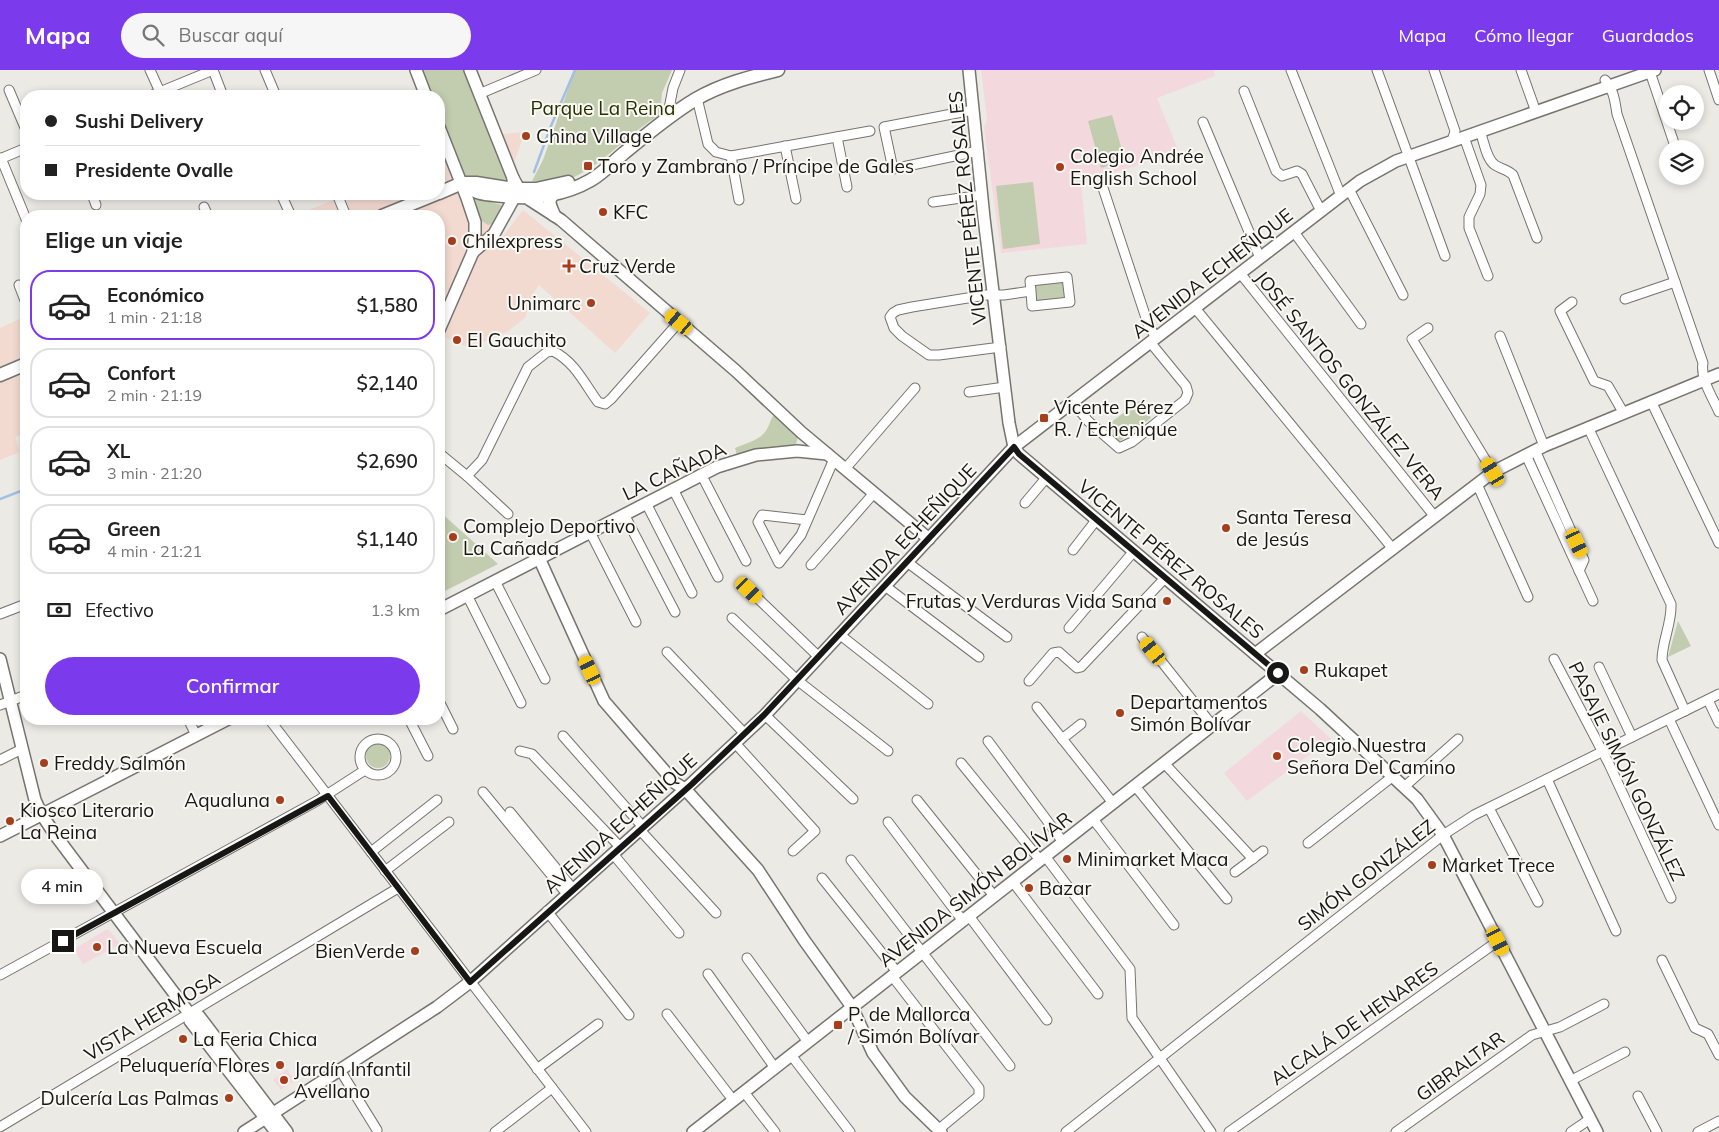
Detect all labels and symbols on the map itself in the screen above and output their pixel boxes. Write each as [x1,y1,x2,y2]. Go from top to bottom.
street label: VICENTE PÉREZ ROSALES [943,90,991,326]
park label: Parque La Reina [531,96,675,120]
place label: China Village [536,124,652,148]
marker: China Village [520,130,532,142]
place label: Colegio Andrée English School [1070,144,1204,190]
place label: Toro y Zambrano / Príncipe de Gales [598,154,914,178]
marker: Toro y Zambrano / Príncipe de Gales [582,160,594,172]
marker: Colegio Andrée English School [1054,161,1066,173]
place label: KFC [613,200,648,224]
street label: AVENIDA ECHEÑIQUE [1127,203,1297,343]
marker: KFC [597,206,609,218]
place label: Chilexpress [462,229,563,253]
marker: Chilexpress [446,235,458,247]
place label: Cruz Verde [579,254,676,278]
marker: Cruz Verde [563,260,575,272]
street label: JOSÉ SANTOS GONZÁLEZ VERA [1250,266,1450,504]
place label: Unimarc [507,291,581,315]
marker: Unimarc [585,297,597,309]
car [662,307,695,337]
place label: El Gauchito [467,328,566,352]
marker: El Gauchito [451,334,463,346]
place label: Vicente Pérez R. / Echenique [1054,395,1177,441]
marker: Vicente Pérez R. / Echenique [1038,412,1050,424]
street label: LA CAÑADA [618,437,730,505]
car [1478,455,1507,489]
street label: AVENIDA ECHEÑIQUE [829,458,981,620]
street label: VICENTE PÉREZ ROSALES [1073,474,1269,644]
place label: Santa Teresa de Jesús [1236,505,1352,551]
place label: Complejo Deportivo La Cañada [463,514,636,560]
marker: Santa Teresa de Jesús [1220,522,1232,534]
car [1563,526,1590,560]
marker: Complejo Deportivo La Cañada [447,531,459,543]
car [732,574,765,606]
place label: Frutas y Verduras Vida Sana [906,589,1157,613]
marker: Frutas y Verduras Vida Sana [1161,595,1173,607]
car [1137,635,1168,667]
car [576,653,603,687]
street label: PASAJE SIMÓN GONZÁLEZ [1563,657,1691,885]
place label: Rukapet [1314,658,1388,682]
route start [1267,662,1289,684]
marker: Rukapet [1298,664,1310,676]
place label: Departamentos Simón Bolívar [1130,690,1268,736]
marker: Departamentos Simón Bolívar [1114,707,1126,719]
place label: Colegio Nuestra Señora Del Camino [1287,733,1456,779]
street label: AVENIDA ECHEÑIQUE [538,748,702,898]
marker: Colegio Nuestra Señora Del Camino [1271,750,1283,762]
place label: Freddy Salmón [54,751,186,775]
marker: Freddy Salmón [38,757,50,769]
place label: Aqualuna [184,788,270,812]
marker: Aqualuna [274,794,286,806]
place label: Kiosco Literario La Reina [20,798,154,844]
street label: AVENIDA SIMÓN BOLÍVAR [874,806,1076,972]
street label: SIMÓN GONZÁLEZ [1293,814,1439,936]
marker: Kiosco Literario La Reina [4,815,16,827]
place label: Minimarket Maca [1077,847,1228,871]
marker: Minimarket Maca [1061,853,1073,865]
place label: Market Trece [1442,853,1555,877]
marker: Market Trece [1426,859,1438,871]
callout: 4 min [22,868,104,904]
place label: Bazar [1039,876,1091,900]
marker: Bazar [1023,882,1035,894]
car [1484,924,1511,958]
route end [52,930,74,952]
place label: La Nueva Escuela [107,935,262,959]
place label: BienVerde [315,939,405,963]
marker: La Nueva Escuela [91,941,103,953]
marker: BienVerde [409,945,421,957]
street label: ALCALÁ DE HENARES [1265,956,1443,1090]
street label: VISTA HERMOSA [80,966,224,1066]
place label: P. de Mallorca / Simón Bolívar [847,1002,979,1048]
marker: P. de Mallorca / Simón Bolívar [832,1019,844,1031]
street label: GIBRALTAR [1411,1026,1509,1106]
place label: La Feria Chica [193,1027,318,1051]
marker: La Feria Chica [177,1033,189,1045]
place label: Peluquería Flores [119,1053,270,1077]
place label: Jardín Infantil Avellano [294,1057,411,1103]
marker: Peluquería Flores [274,1059,286,1071]
marker: Jardín Infantil Avellano [278,1074,290,1086]
place label: Dulcería Las Palmas [41,1086,219,1110]
marker: Dulcería Las Palmas [223,1092,235,1104]

